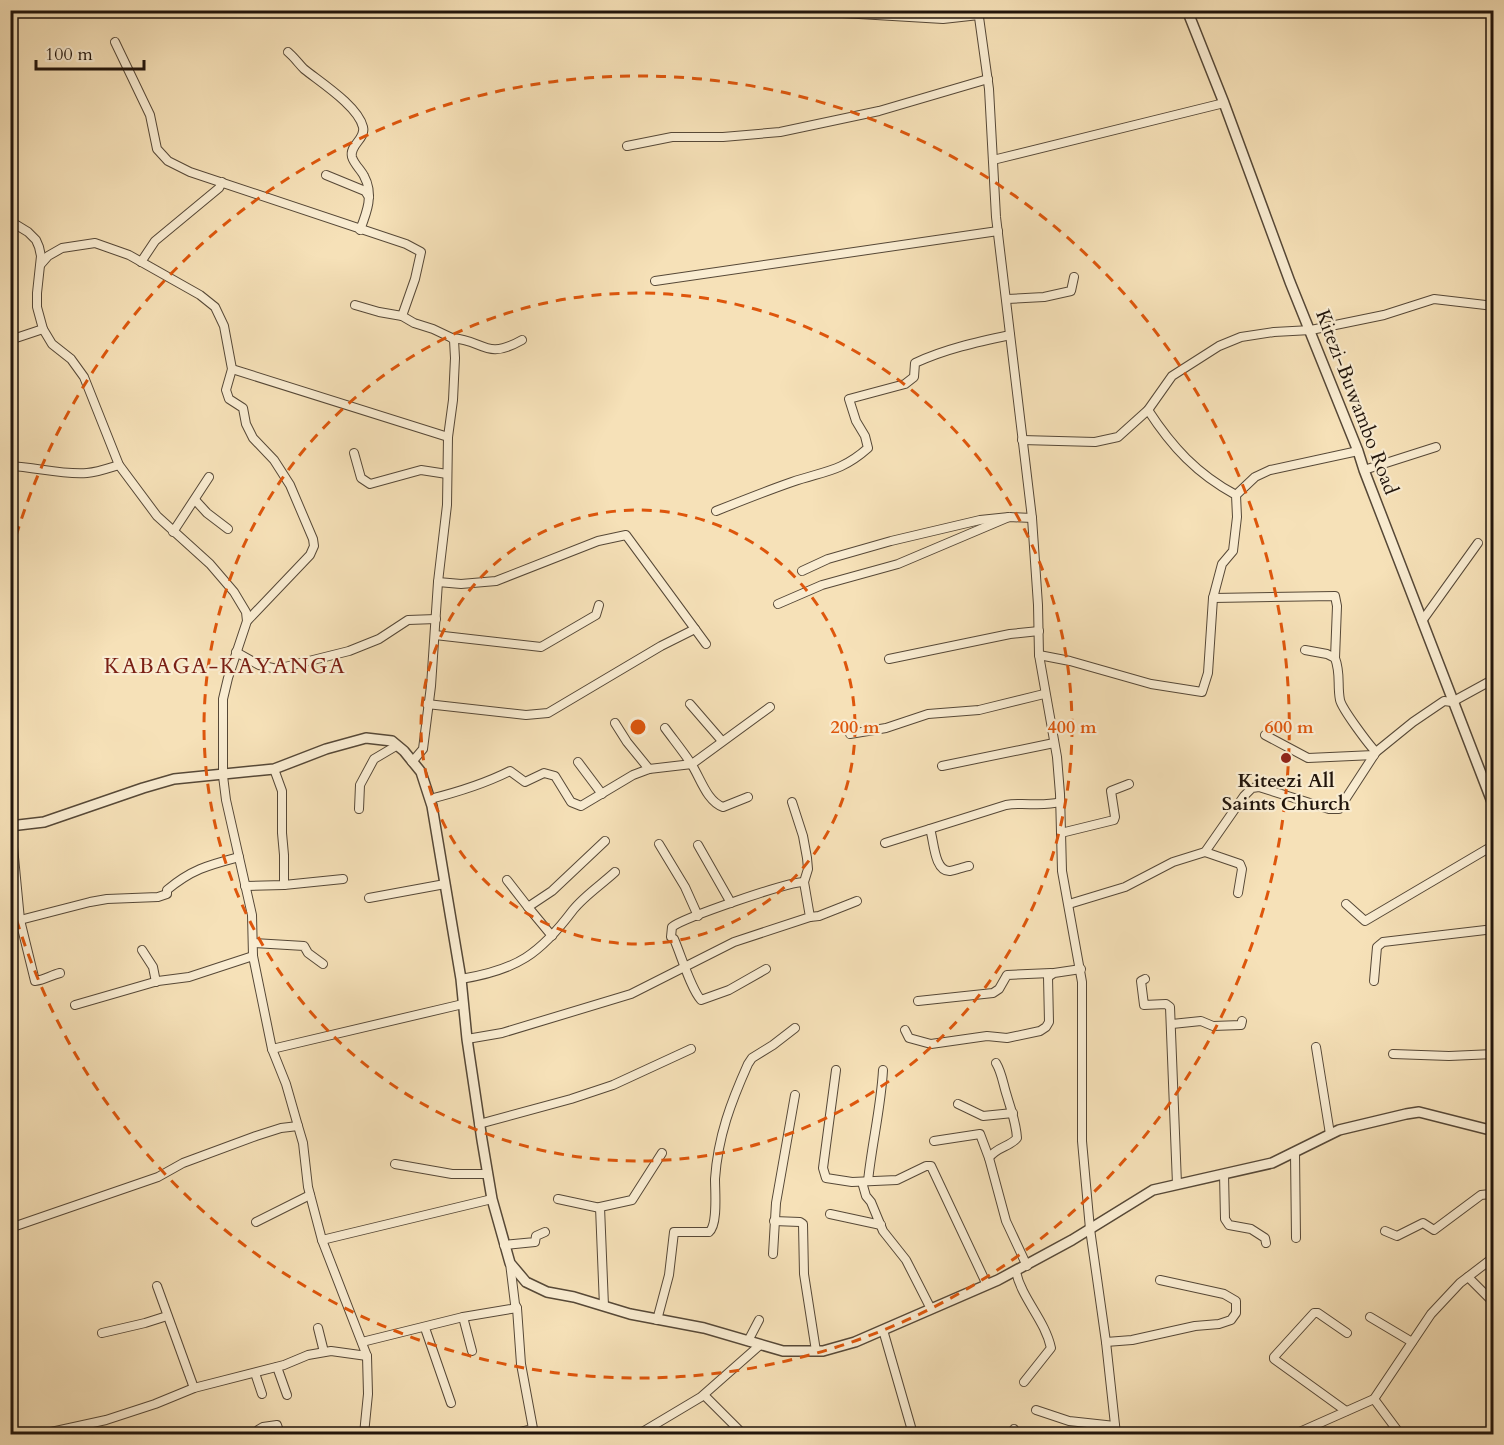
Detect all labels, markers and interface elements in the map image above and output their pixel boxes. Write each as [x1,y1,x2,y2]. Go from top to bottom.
scale bar [36,33,144,71]
text: 100 m [45,42,93,67]
street label: Kitezi-Buwambo Road [1309,305,1405,499]
district label: KABAGA-KAYANGA [104,651,346,681]
text: 200 m [830,715,880,740]
text: 400 m [1047,715,1097,740]
text: 600 m [1264,715,1314,740]
centre of rings [628,717,648,737]
marker: Kiteezi All Saints Church [1279,751,1293,765]
place label: Kiteezi All Saints Church [1222,767,1351,817]

